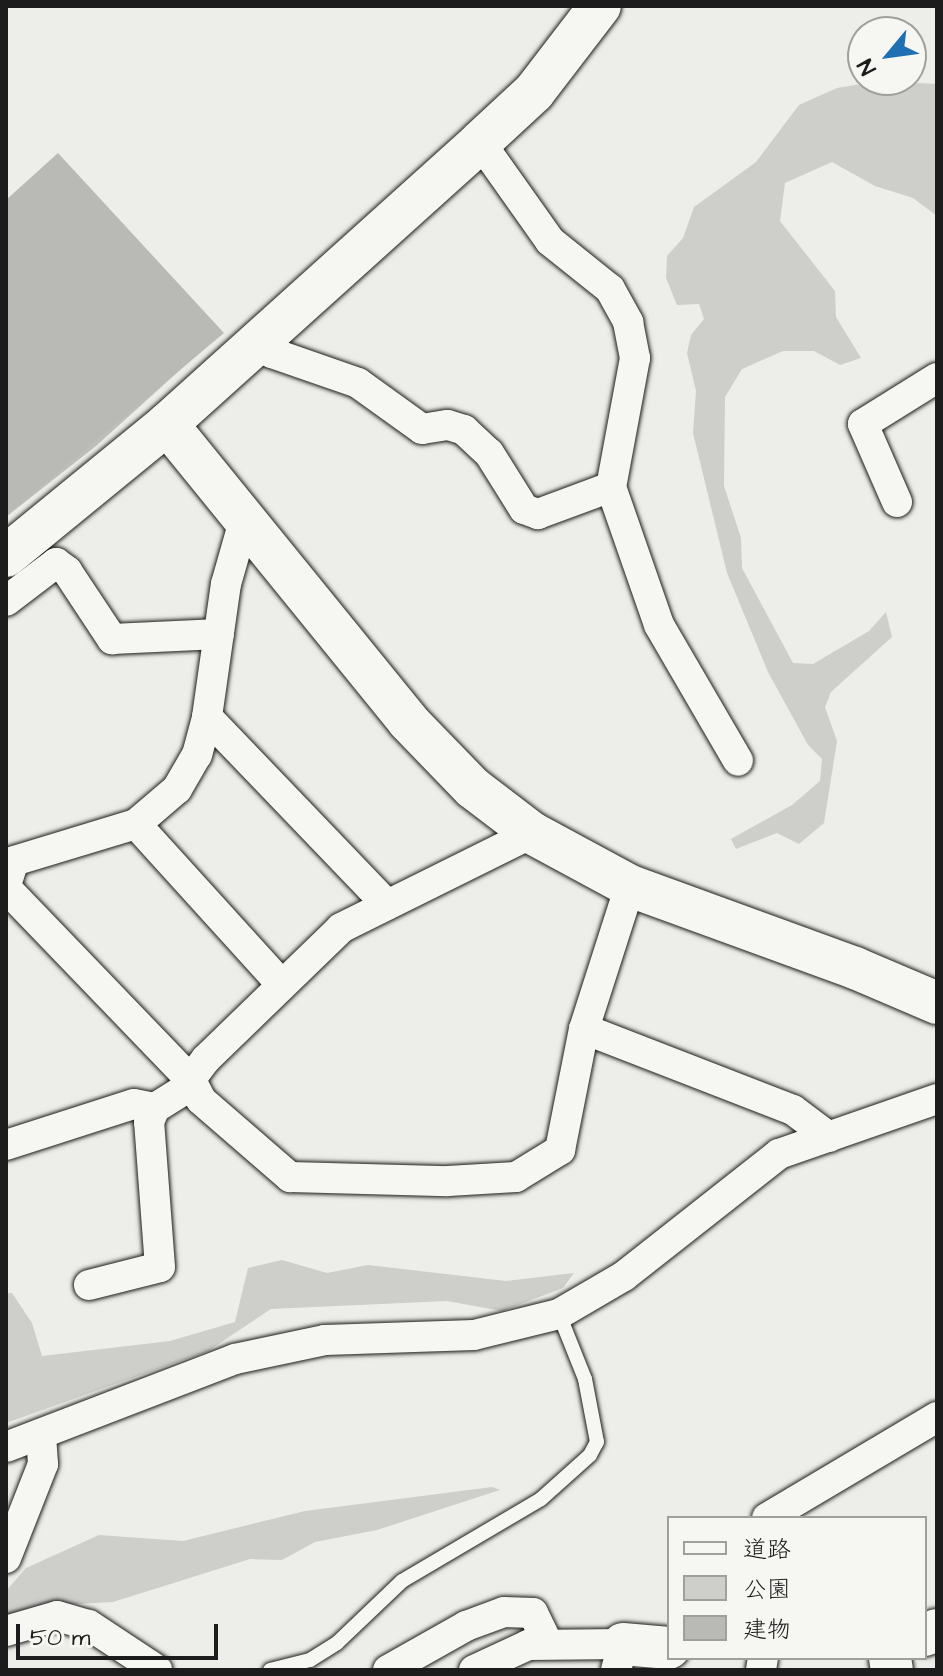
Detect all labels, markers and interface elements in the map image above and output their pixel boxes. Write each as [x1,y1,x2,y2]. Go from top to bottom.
north arrow [847,16,927,96]
text: N [850,53,884,80]
legend [667,1516,927,1660]
text: 道路 [743,1533,791,1567]
text: 公園 [743,1573,791,1607]
scale bar [20,1608,222,1658]
text: 建物 [743,1613,791,1647]
text: 50 m [30,1621,90,1655]

